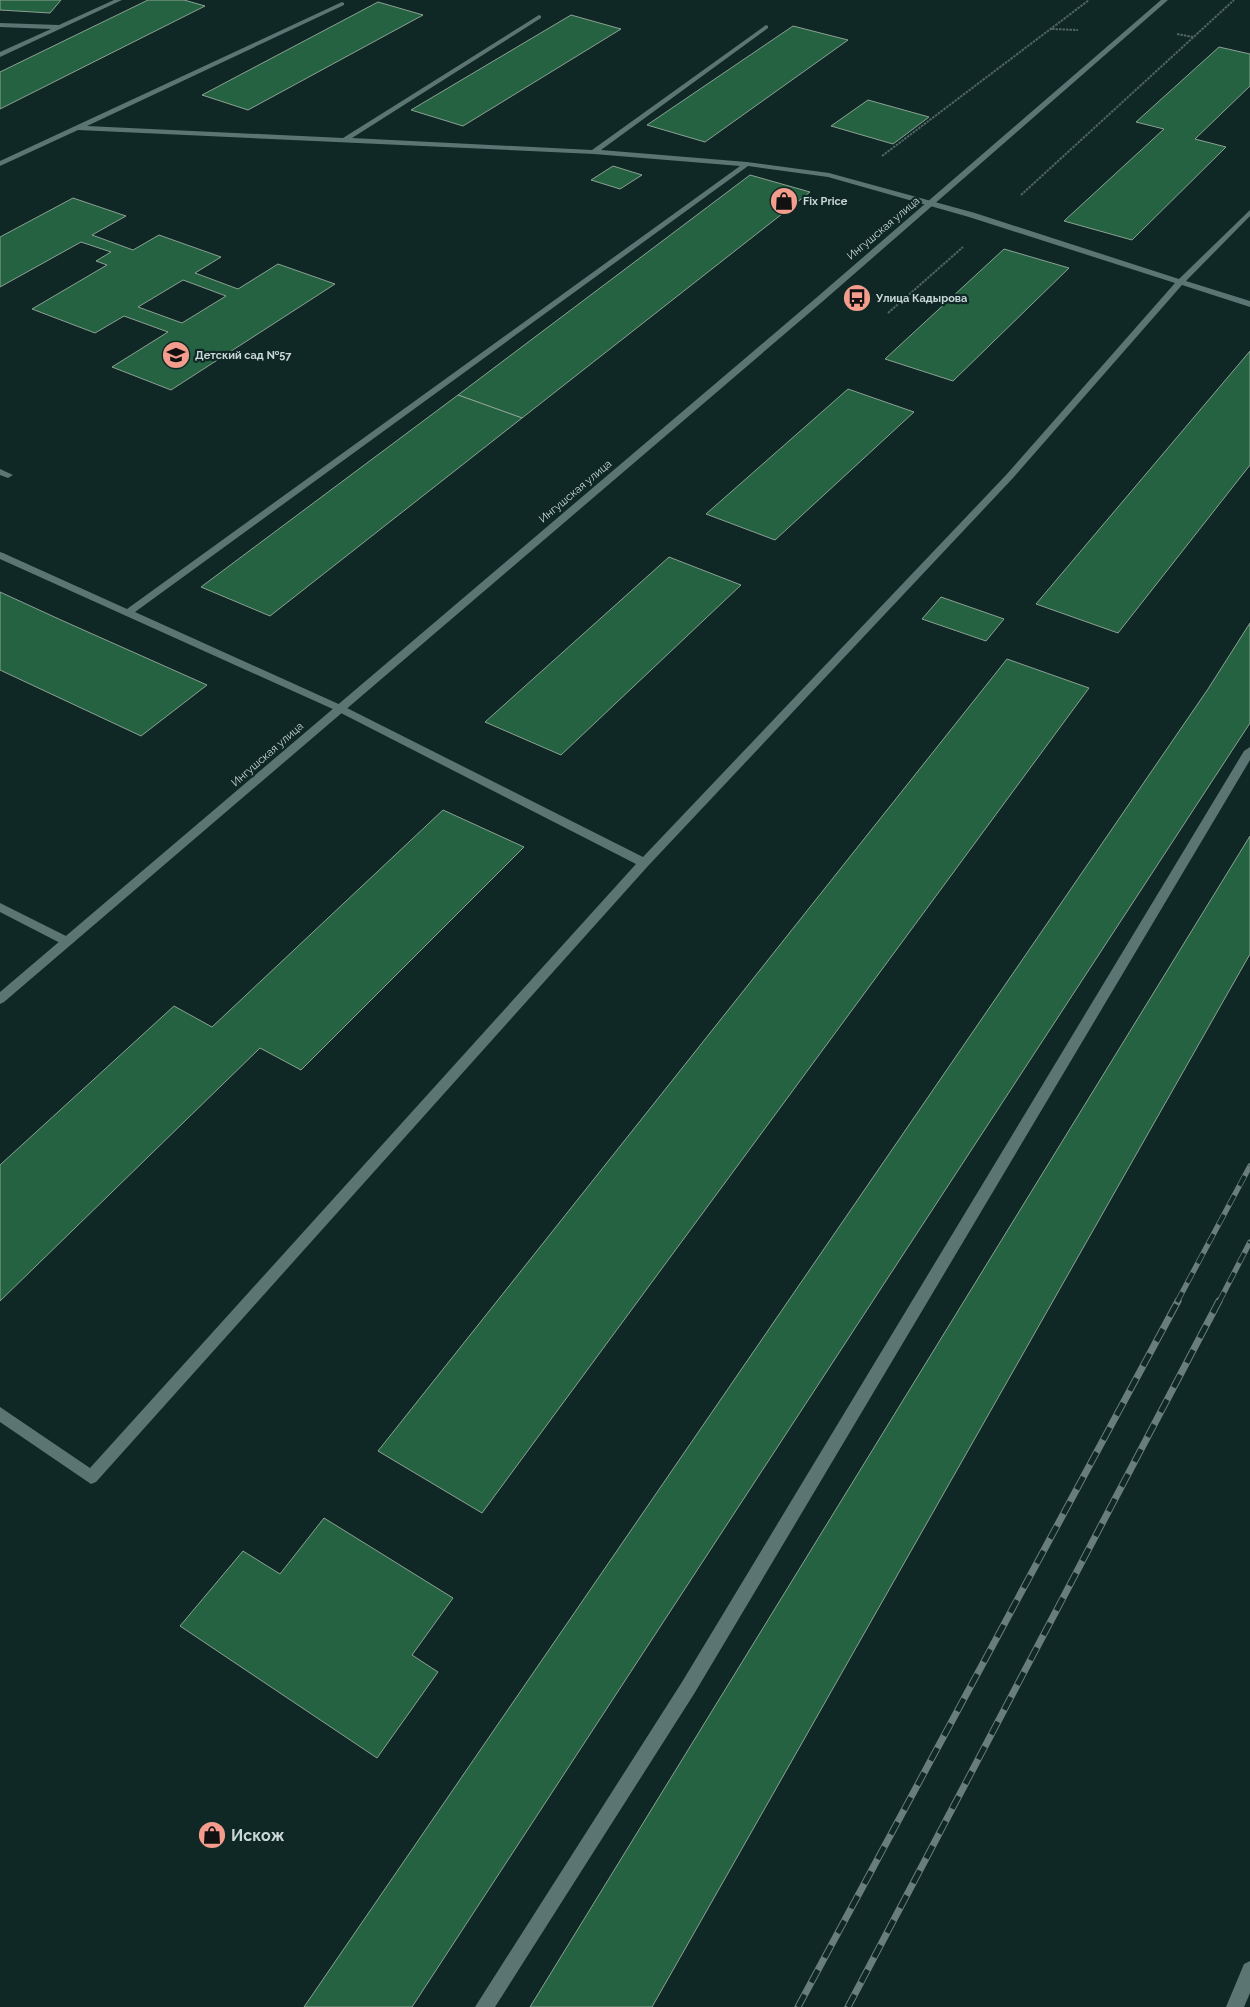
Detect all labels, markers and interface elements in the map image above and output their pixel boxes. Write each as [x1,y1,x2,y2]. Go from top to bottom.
shop icon: Fix Price [769,186,799,216]
street label: Ингушская улица [844,194,922,263]
place label: Fix Price [803,195,848,208]
bus stop icon: Улица Кадырова [842,283,872,313]
place label: Улица Кадырова [875,292,967,305]
school or university icon: Детский сад №57 [161,340,191,370]
place label: Детский сад №57 [195,349,292,362]
street label: Ингушская улица [536,457,614,526]
street label: Ингушская улица [229,720,306,789]
shop icon: Искож [197,1820,227,1850]
place label: Искож [231,1826,285,1845]

